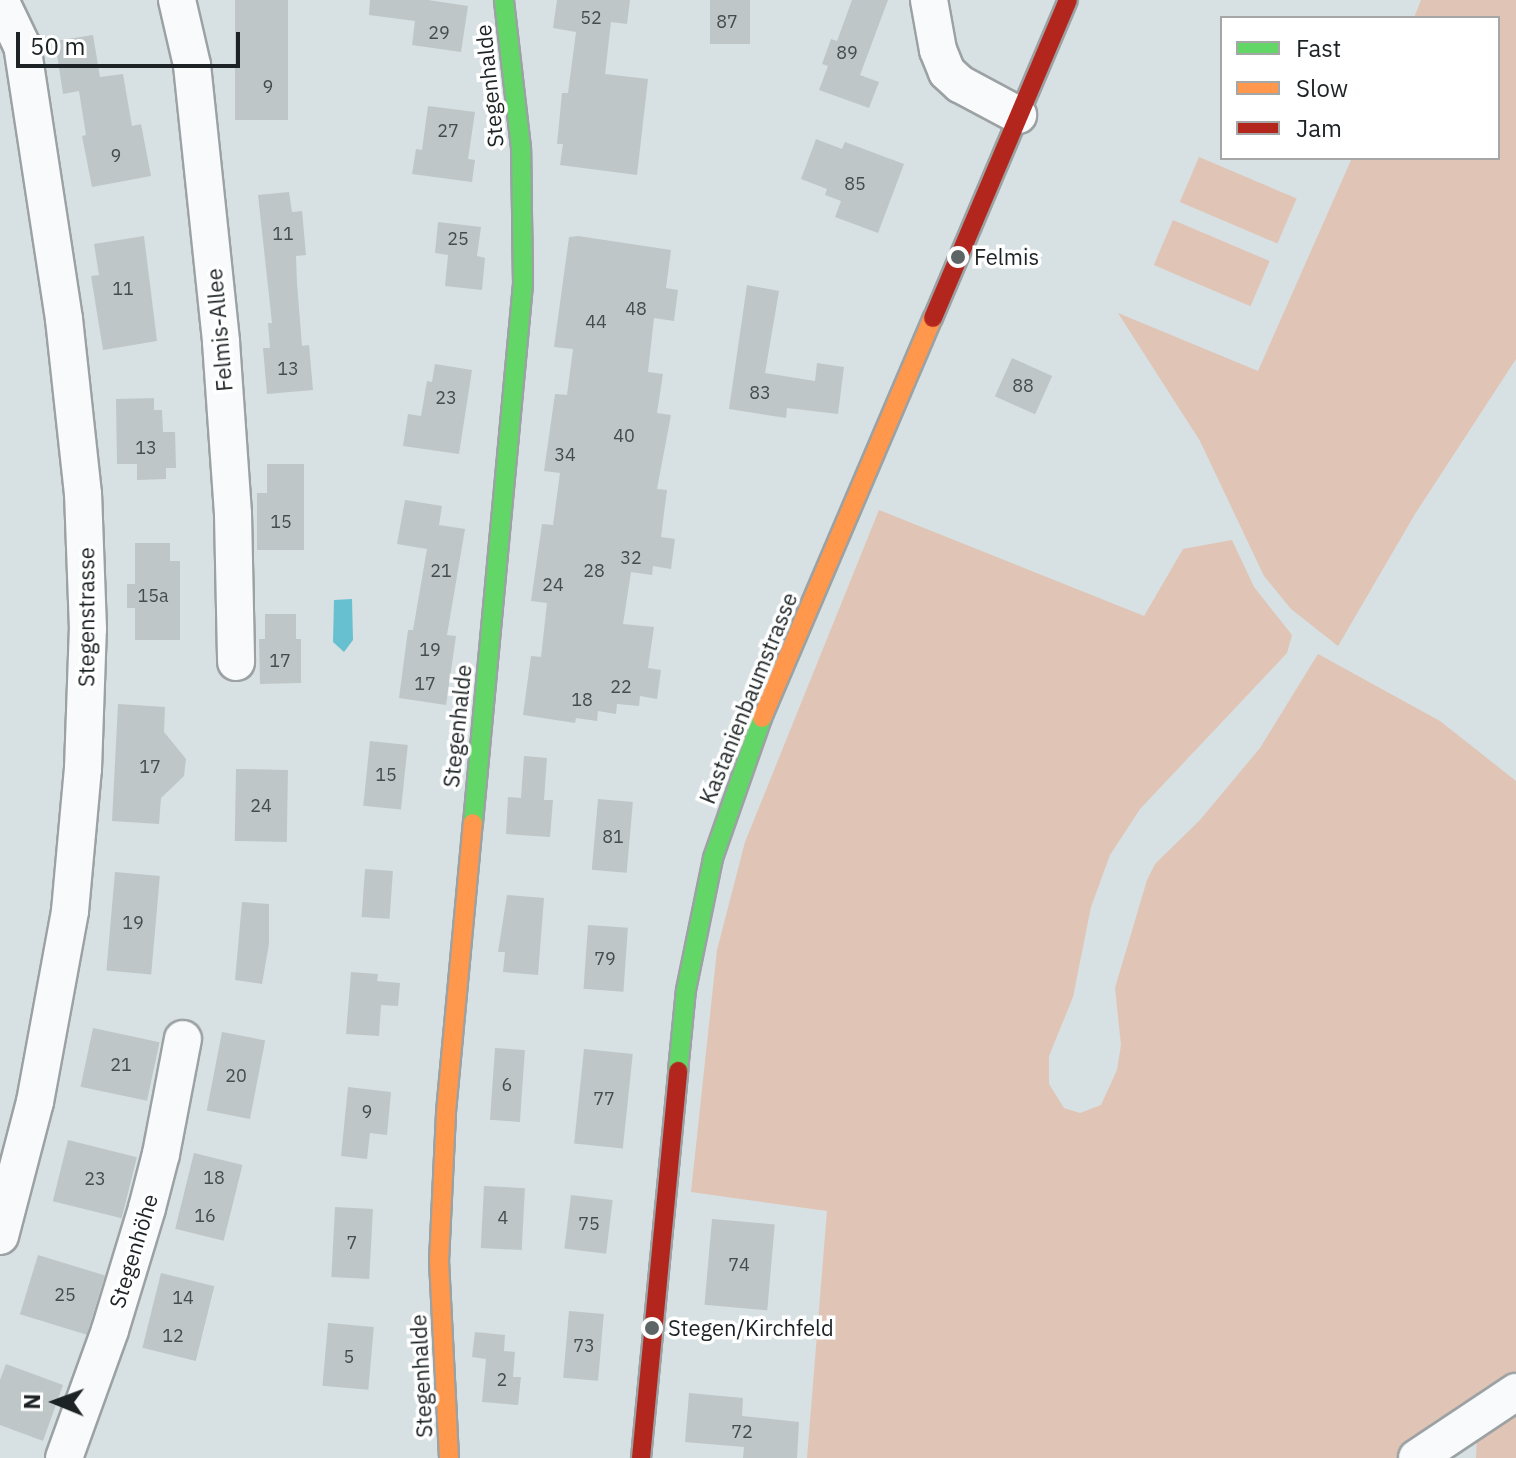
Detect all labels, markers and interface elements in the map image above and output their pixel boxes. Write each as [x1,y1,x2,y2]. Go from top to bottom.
house number: 52 [580,7,602,29]
house number: 87 [716,11,738,33]
scale bar [20,16,244,66]
legend [1220,16,1500,160]
house number: 29 [428,22,450,44]
street label: Stegenhalde [469,23,509,149]
text: 50 m [30,30,85,62]
text: Fast [1296,32,1341,64]
house number: 89 [836,42,858,64]
text: Slow [1296,72,1348,104]
house number: 9 [263,76,273,98]
text: Jam [1296,112,1342,144]
house number: 27 [437,120,459,142]
house number: 9 [111,145,121,167]
house number: 85 [844,173,866,195]
house number: 11 [272,223,294,245]
house number: 25 [447,228,469,250]
place label: Felmis [974,244,1039,270]
marker: Felmis [949,248,967,266]
street label: Felmis-Allee [200,267,238,393]
house number: 11 [112,278,134,300]
house number: 48 [625,298,647,320]
house number: 44 [585,311,607,333]
house number: 13 [277,358,299,380]
house number: 88 [1012,375,1034,397]
house number: 83 [749,382,771,404]
house number: 23 [435,387,457,409]
house number: 40 [613,425,635,447]
house number: 13 [135,437,157,459]
house number: 34 [554,444,576,466]
house number: 15 [270,511,292,533]
street label: Stegenstrasse [73,547,99,687]
house number: 32 [620,547,642,569]
house number: 21 [430,560,452,582]
house number: 28 [583,560,605,582]
house number: 24 [542,574,564,596]
house number: 15a [137,585,169,607]
street label: Kastanienbaumstrasse [694,588,802,808]
house number: 19 [419,639,441,661]
house number: 17 [269,650,291,672]
street label: Stegenhalde [437,663,477,789]
house number: 17 [414,673,436,695]
house number: 22 [610,676,632,698]
house number: 18 [571,689,593,711]
house number: 17 [139,756,161,778]
house number: 15 [375,764,397,786]
house number: 24 [250,795,272,817]
house number: 81 [602,826,624,848]
house number: 19 [122,912,144,934]
house number: 79 [594,948,616,970]
house number: 21 [110,1054,132,1076]
house number: 20 [225,1065,247,1087]
house number: 6 [502,1074,512,1096]
house number: 77 [593,1088,615,1110]
house number: 9 [362,1101,372,1123]
house number: 18 [203,1167,225,1189]
house number: 23 [84,1168,106,1190]
street label: Stegenhöhe [103,1191,163,1311]
house number: 16 [194,1205,216,1227]
house number: 4 [498,1207,508,1229]
house number: 75 [578,1213,600,1235]
house number: 7 [347,1232,357,1254]
house number: 74 [728,1254,750,1276]
house number: 25 [54,1284,76,1306]
house number: 14 [172,1287,194,1309]
street label: Stegenhalde [405,1314,437,1438]
place label: Stegen/Kirchfeld [668,1315,834,1341]
marker: Stegen/Kirchfeld [643,1319,661,1337]
house number: 12 [162,1325,184,1347]
house number: 73 [573,1335,595,1357]
house number: 5 [344,1346,354,1368]
north arrow [16,1362,96,1442]
house number: 2 [497,1369,507,1391]
text: N [17,1393,46,1410]
house number: 72 [731,1421,753,1443]

